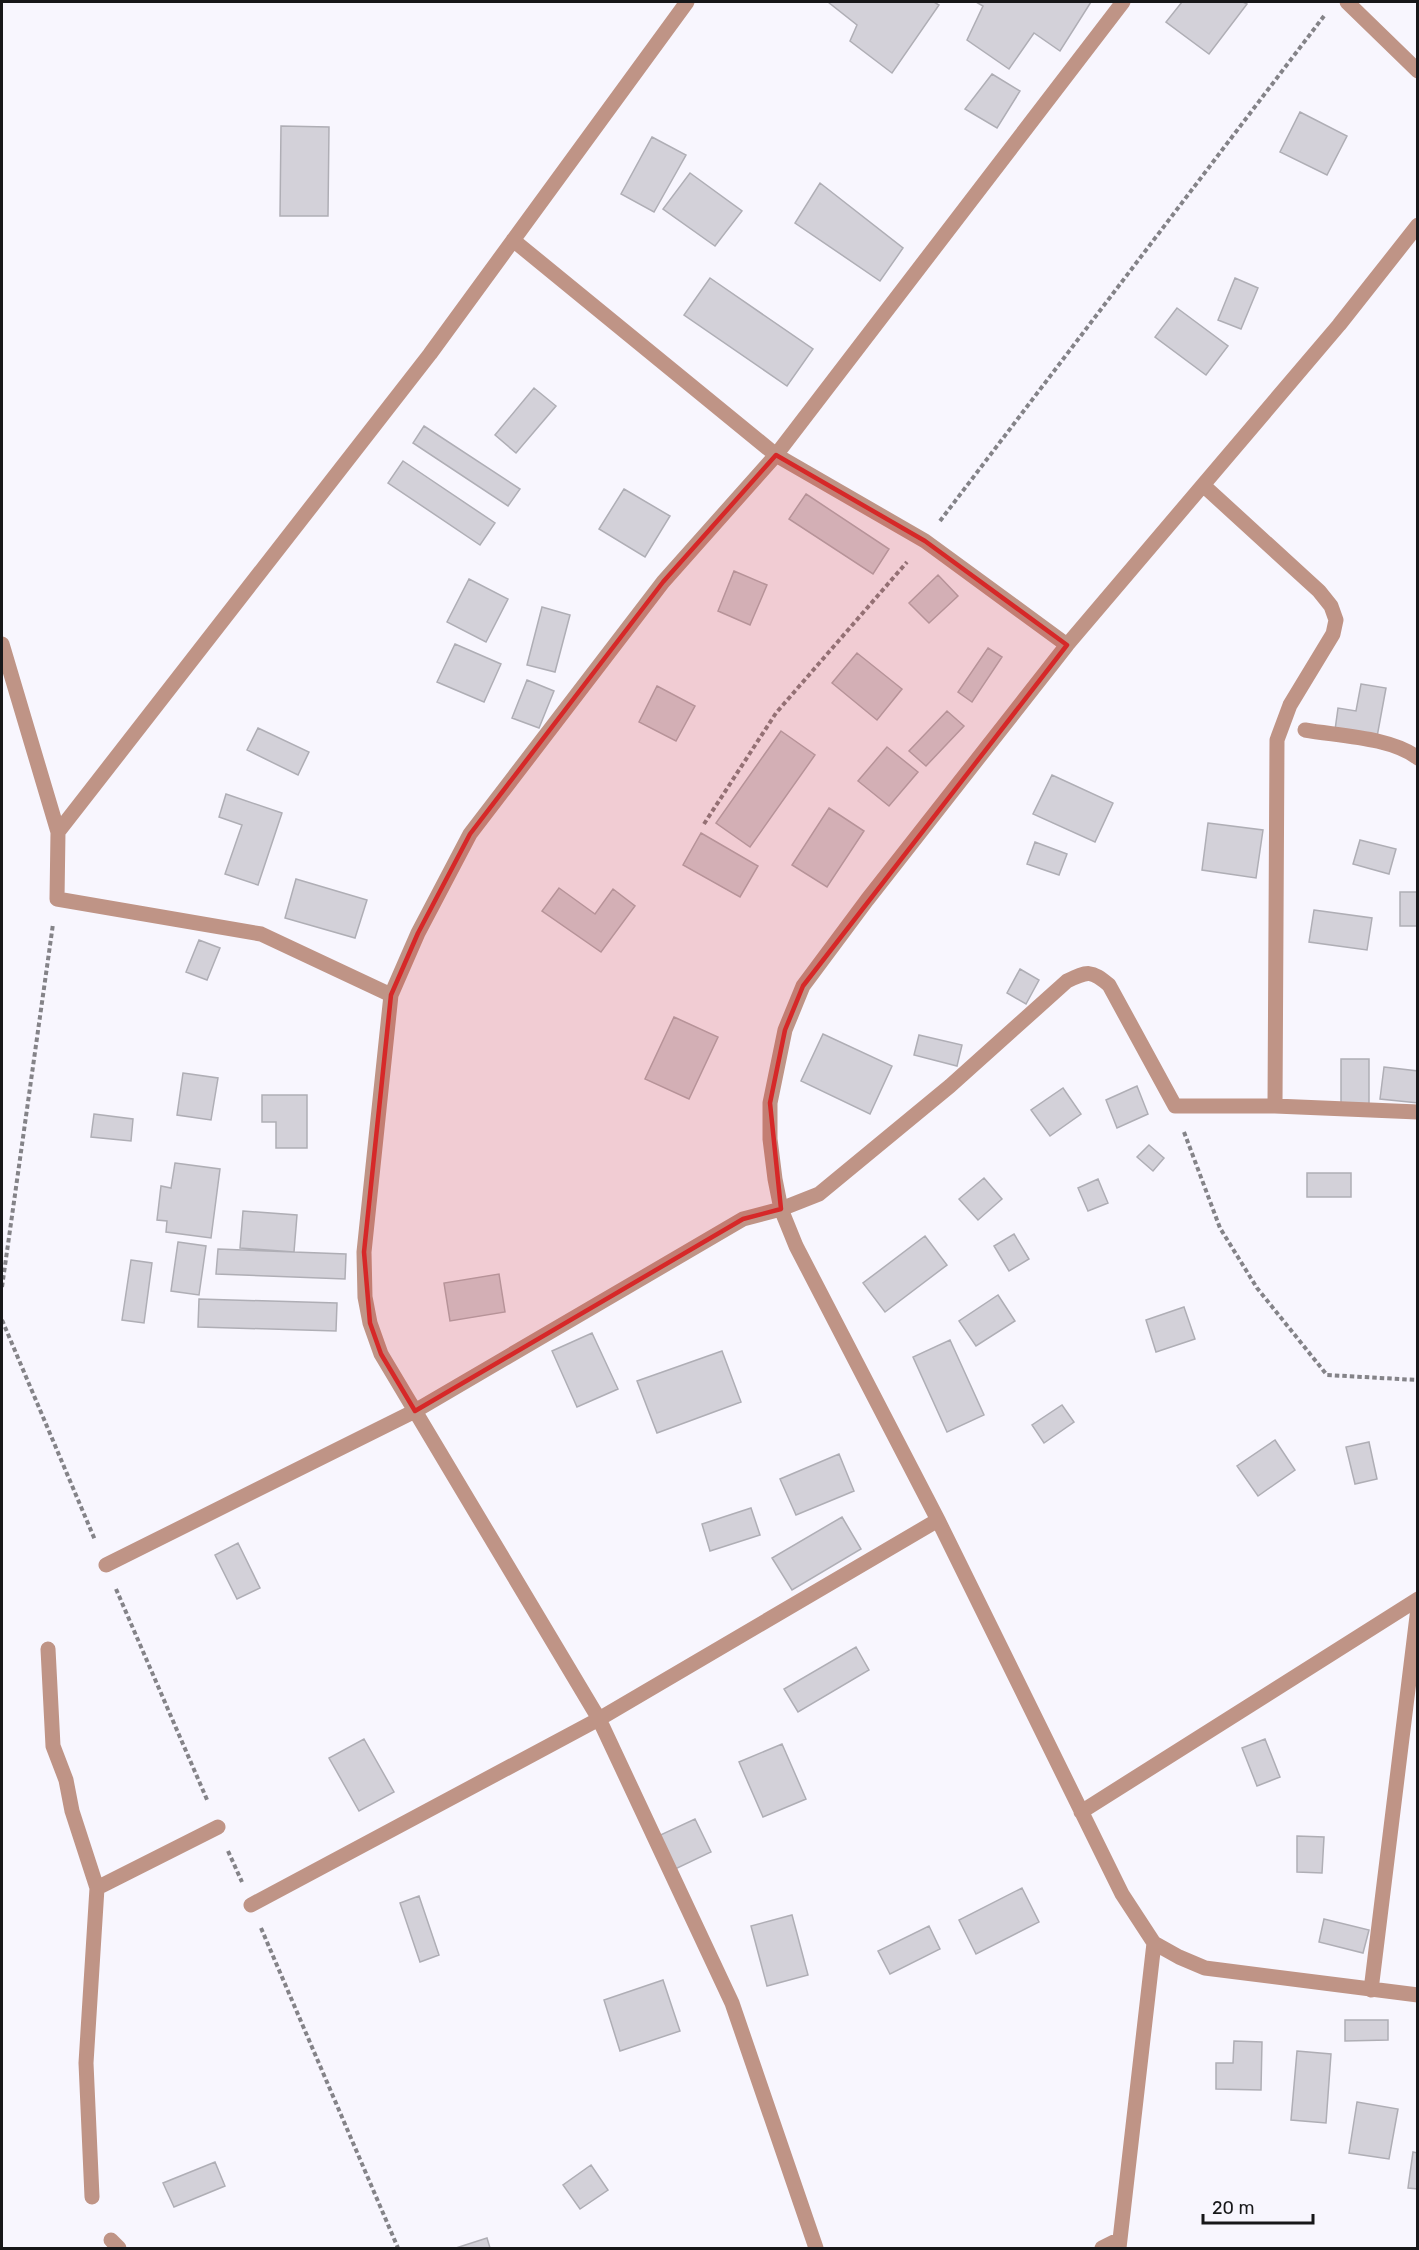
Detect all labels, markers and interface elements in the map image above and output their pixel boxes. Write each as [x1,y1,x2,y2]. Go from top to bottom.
scale bar [1203,2187,1312,2225]
text: 20 m [1212,2197,1254,2219]

